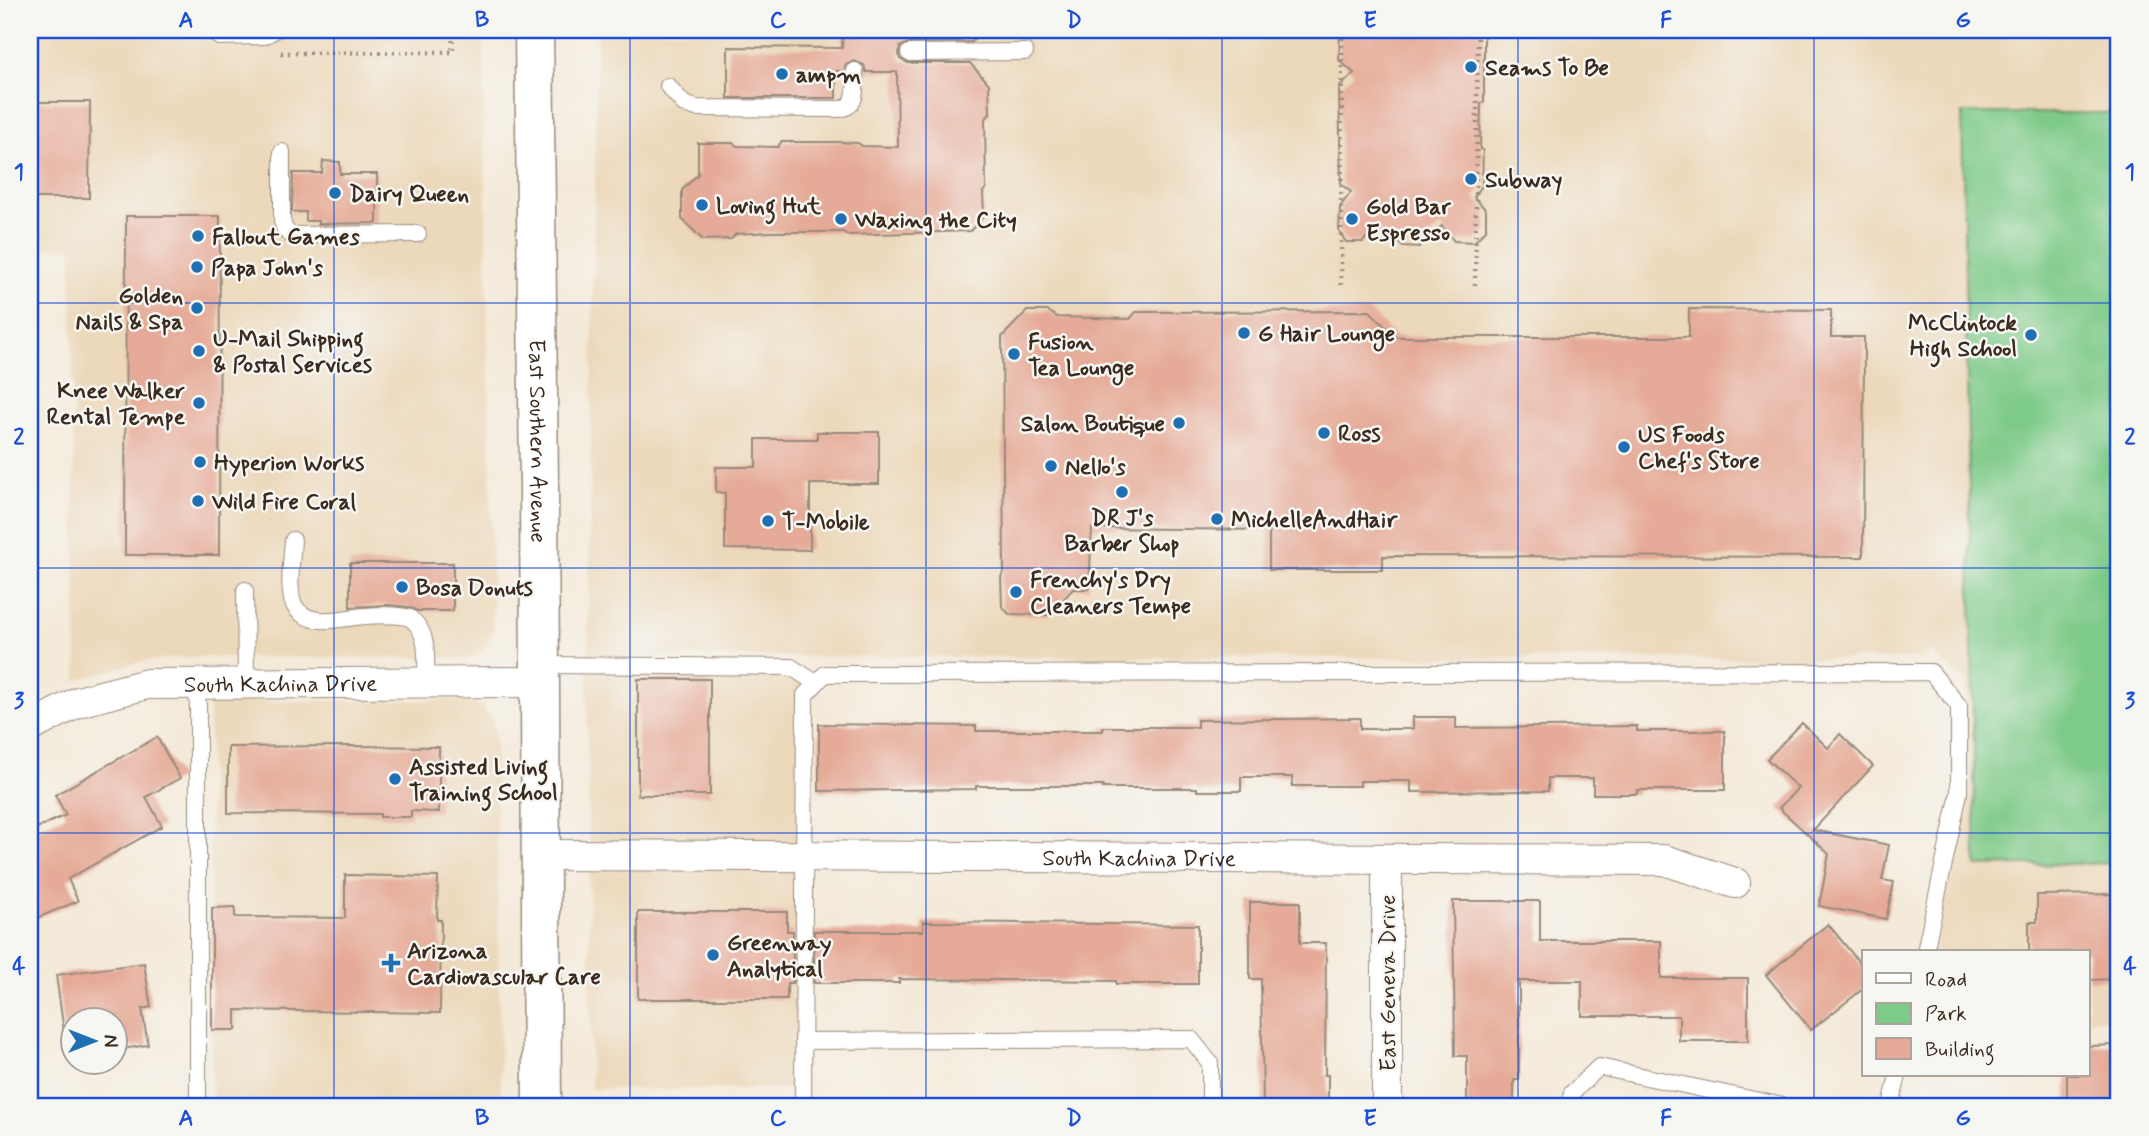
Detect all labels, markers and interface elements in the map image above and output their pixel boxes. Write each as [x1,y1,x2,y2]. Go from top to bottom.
text: A [178,6,194,36]
text: B [475,6,490,36]
text: C [770,6,787,36]
text: D [1066,6,1082,36]
text: E [1363,6,1377,36]
text: F [1660,6,1672,36]
text: G [1955,6,1971,36]
place label: Seams To Be [1485,54,1609,84]
marker: Seams To Be [1463,59,1479,75]
place label: ampm [796,61,861,91]
marker: ampm [774,66,790,82]
text: 1 [14,158,24,188]
text: 1 [2125,158,2135,188]
place label: Subway [1485,166,1563,196]
marker: Subway [1463,171,1479,187]
place label: Dairy Queen [349,180,469,210]
marker: Dairy Queen [327,185,343,201]
place label: Loving Hut [716,192,821,225]
place label: Gold Bar Espresso [1366,193,1452,249]
marker: Loving Hut [694,197,710,213]
place label: Waxing the City [854,206,1017,236]
marker: Waxing the City [833,211,849,227]
marker: Gold Bar Espresso [1344,211,1360,227]
place label: Fallout Games [212,223,360,253]
marker: Fallout Games [190,228,206,244]
place label: Papa John's [211,254,324,284]
marker: Papa John's [189,259,205,275]
place label: Golden Nails & Spa [76,282,183,338]
marker: Golden Nails & Spa [189,300,205,316]
place label: McClintock High School [1908,309,2017,368]
place label: G Hair Lounge [1258,320,1395,352]
place label: U-Mail Shipping & Postal Services [213,325,372,381]
marker: G Hair Lounge [1236,325,1252,341]
marker: McClintock High School [2023,327,2039,343]
place label: Fusion Tea Lounge [1028,328,1134,386]
street label: East Southern Avenue [520,339,552,543]
marker: U-Mail Shipping & Postal Services [191,343,207,359]
marker: Fusion Tea Lounge [1006,346,1022,362]
place label: Knee Walker Rental Tempe [46,377,186,433]
marker: Knee Walker Rental Tempe [191,395,207,411]
place label: Salon Boutique [1021,410,1165,440]
marker: Salon Boutique [1171,415,1187,431]
place label: Ross [1338,420,1381,450]
place label: US Foods Chef's Store [1638,421,1760,477]
text: 2 [13,423,25,453]
text: 2 [2124,423,2136,453]
marker: Ross [1316,425,1332,441]
marker: US Foods Chef's Store [1616,439,1632,455]
place label: Hyperion Works [214,449,364,479]
place label: Nello's [1065,453,1127,483]
marker: Hyperion Works [192,454,208,470]
marker: Nello's [1043,458,1059,474]
marker: DR J's Barber Shop [1114,484,1130,500]
place label: Wild Fire Coral [211,488,356,518]
marker: Wild Fire Coral [190,493,206,509]
place label: DR J's Barber Shop [1064,504,1180,560]
place label: MichelleAndHair [1231,506,1399,536]
place label: T-Mobile [782,508,870,538]
marker: MichelleAndHair [1209,511,1225,527]
marker: T-Mobile [760,513,776,529]
place label: Frenchy's Dry Cleaners Tempe [1030,566,1191,622]
place label: Bosa Donuts [416,574,533,604]
marker: Bosa Donuts [394,579,410,595]
marker: Frenchy's Dry Cleaners Tempe [1008,584,1024,600]
street label: South Kachina Drive [184,670,377,701]
text: 3 [14,687,25,717]
text: 3 [2125,687,2136,717]
place label: Assisted Living Training School [409,753,558,812]
marker: Assisted Living Training School [387,771,403,787]
street label: South Kachina Drive [1042,844,1236,875]
street label: East Geneva Drive [1374,895,1404,1071]
place label: Greenway Analytical [727,929,832,985]
place label: Arizona Cardiovascular Care [407,937,601,993]
marker: Greenway Analytical [705,947,721,963]
legend [1862,950,2090,1076]
text: 4 [12,952,26,982]
text: 4 [2123,952,2137,982]
marker: Arizona Cardiovascular Care [381,953,401,973]
text: Road [1925,966,1967,994]
text: Park [1925,1000,1967,1028]
north arrow [60,1006,130,1076]
text: N [97,1035,122,1047]
text: Building [1925,1036,1995,1066]
text: A [178,1104,194,1134]
text: B [475,1104,490,1134]
text: C [770,1104,787,1134]
text: D [1066,1104,1082,1134]
text: E [1363,1104,1377,1134]
text: F [1660,1104,1672,1134]
text: G [1955,1104,1971,1134]

